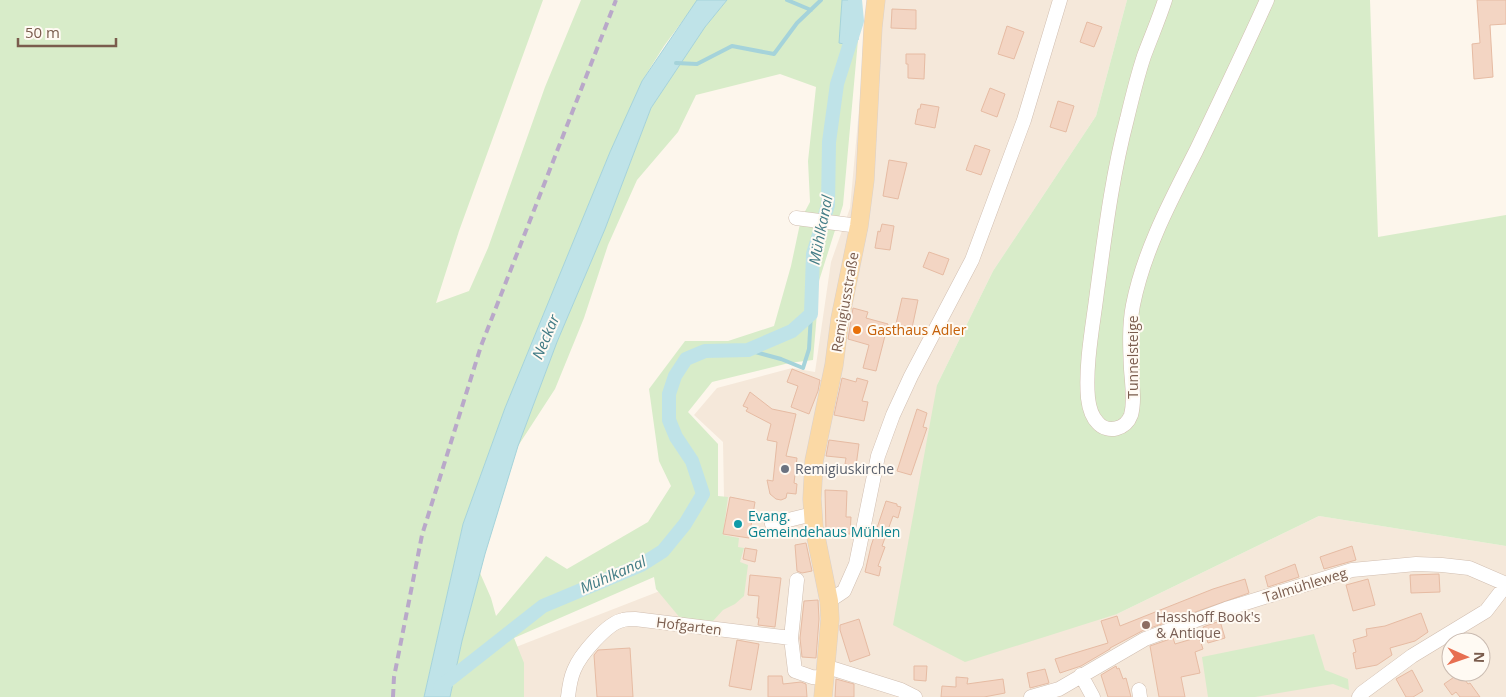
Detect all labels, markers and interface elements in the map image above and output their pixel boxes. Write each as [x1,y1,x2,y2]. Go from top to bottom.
scale bar [18,15,115,47]
text: 50 m [25,22,60,42]
water label: Mühlkanal [803,192,837,266]
street label: Remigiusstraße [826,250,863,353]
water label: Neckar [527,310,564,362]
street label: Tunnelsteige [1123,315,1142,399]
place label: Gasthaus Adler [867,320,967,339]
marker: Gasthaus Adler [851,324,863,336]
place label: Remigiuskirche [795,459,894,478]
marker: Remigiuskirche [779,463,791,475]
place label: Evang. Gemeindehaus Mühlen [748,506,900,541]
marker: Evang. Gemeindehaus Mühlen [732,518,744,530]
water label: Mühlkanal [576,550,650,598]
street label: Talmühleweg [1261,563,1350,606]
place label: Hasshoff Book's & Antique [1156,607,1261,642]
street label: Hofgarten [655,612,723,639]
marker: Hasshoff Book's & Antique [1140,619,1152,631]
north arrow [1441,632,1491,682]
text: N [1470,651,1489,663]

